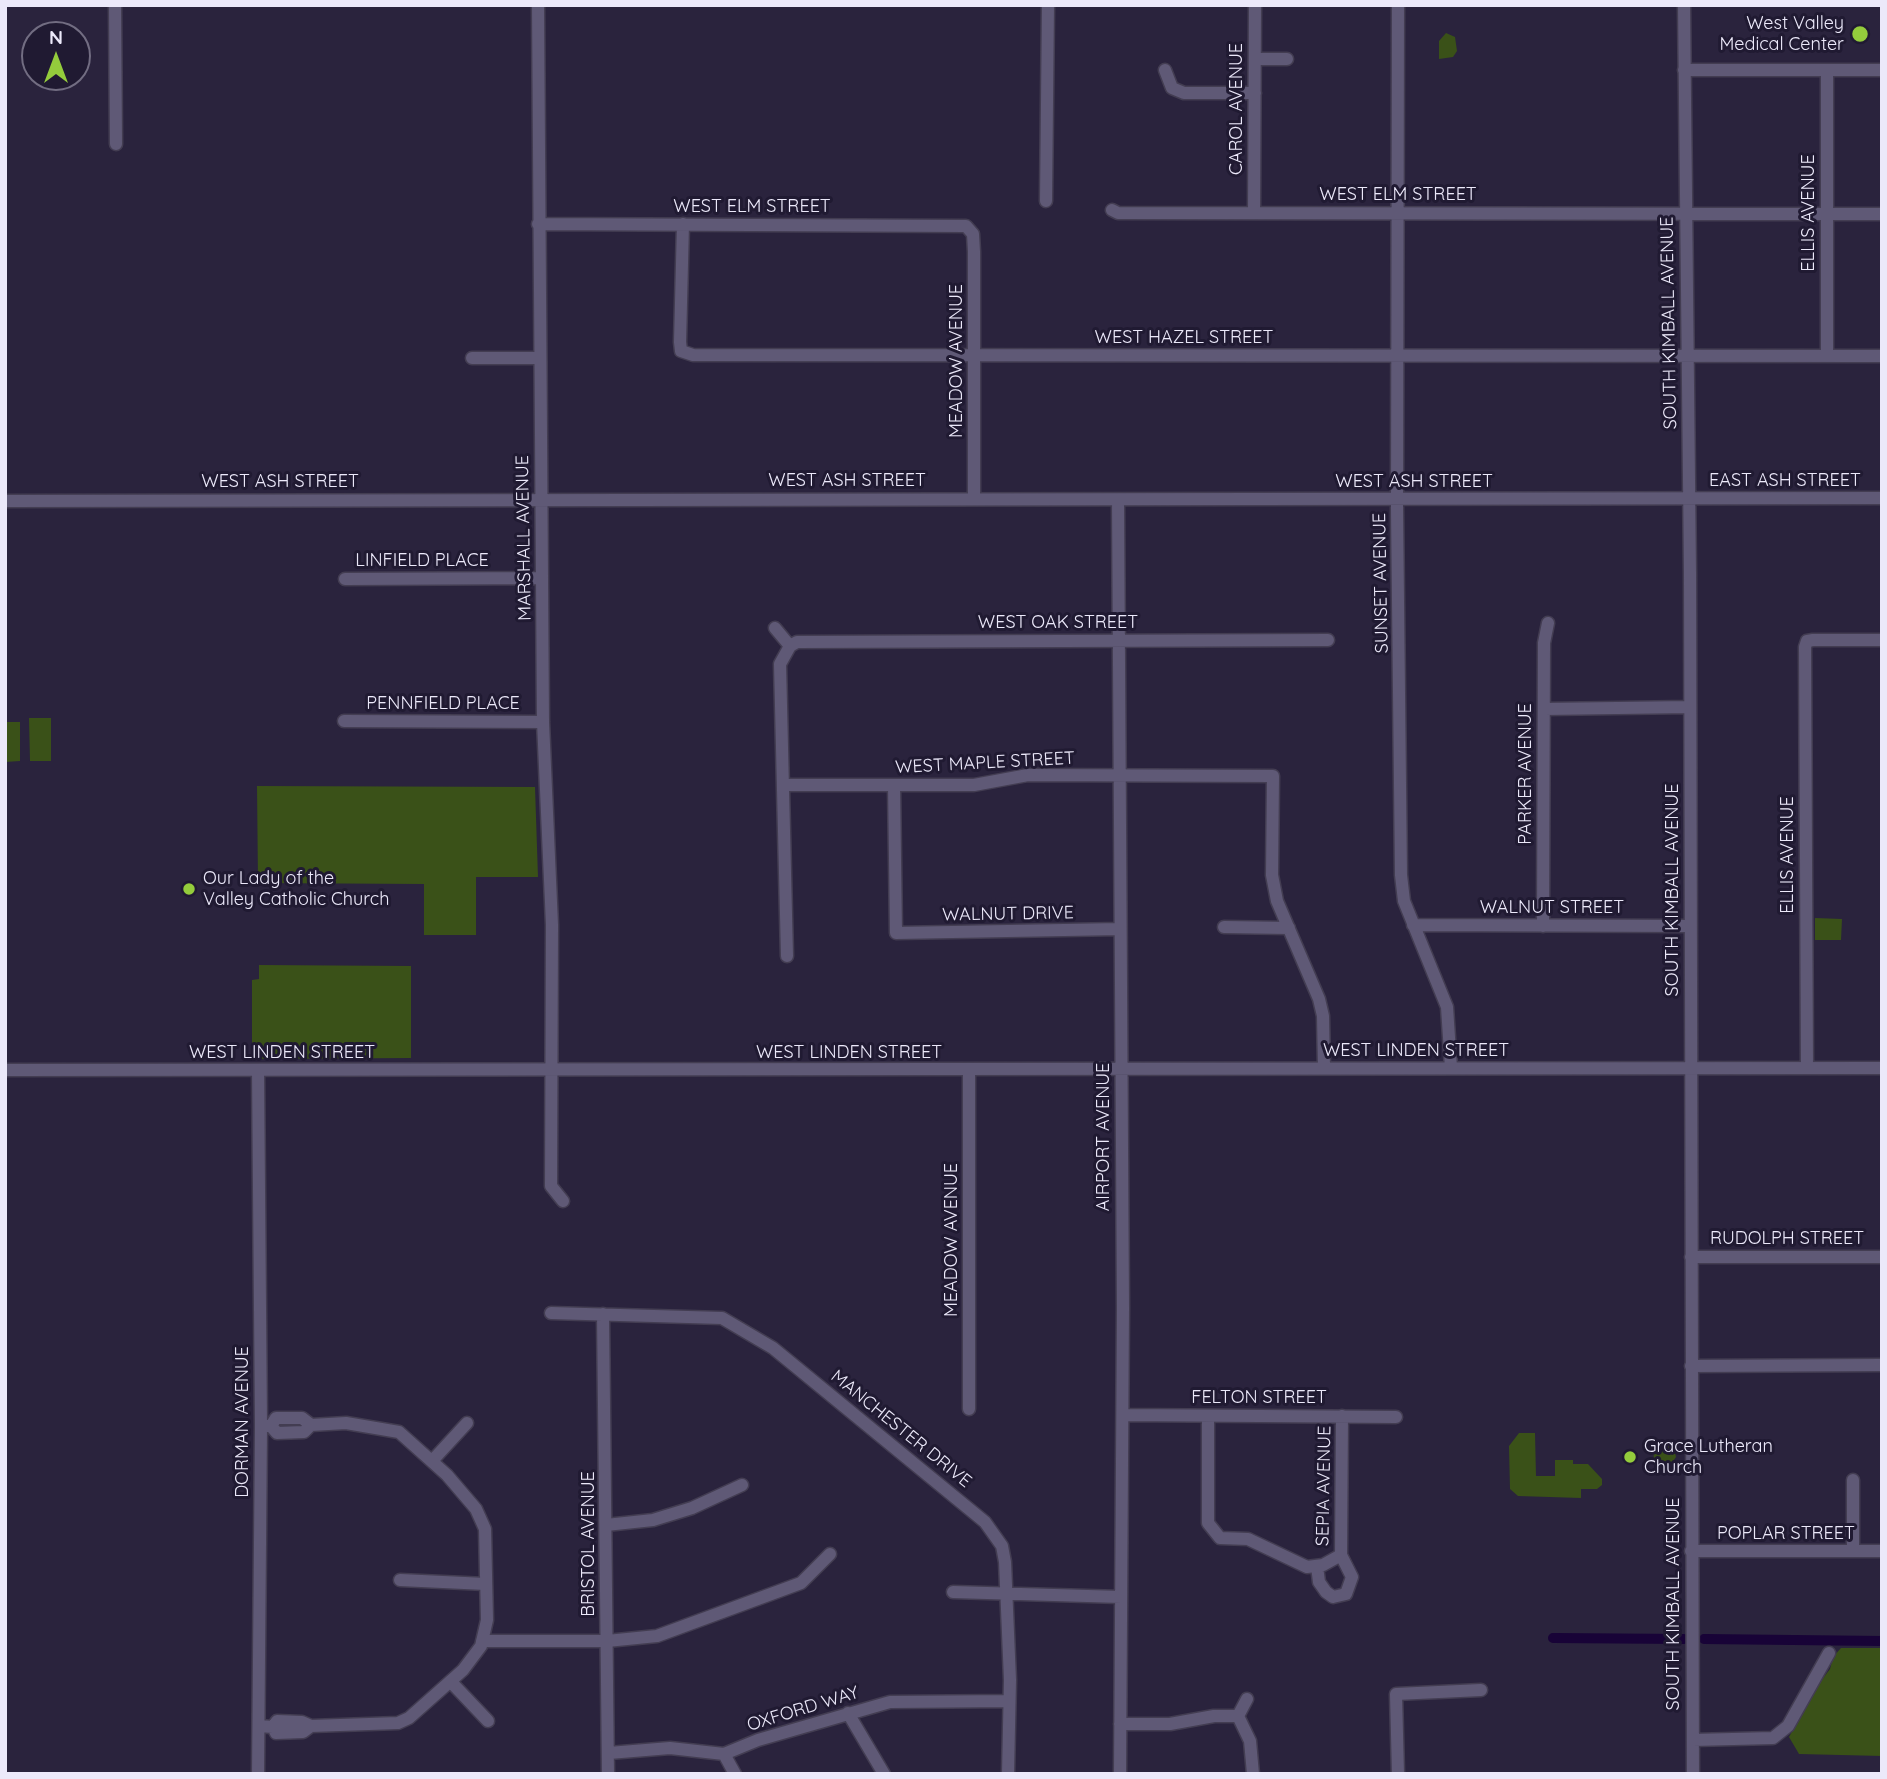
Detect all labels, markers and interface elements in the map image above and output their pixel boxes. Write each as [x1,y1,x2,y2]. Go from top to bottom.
place label: West Valley Medical Center [1719,13,1844,56]
north arrow [21,21,91,91]
marker: West Valley Medical Center [1850,24,1870,44]
text: N [49,25,63,49]
street label: CAROL AVENUE [1226,43,1248,175]
street label: ELLIS AVENUE [1798,154,1820,272]
street label: WEST ELM STREET [1319,184,1477,206]
street label: WEST ELM STREET [673,196,831,218]
street label: SOUTH KIMBALL AVENUE [1656,216,1682,430]
street label: MEADOW AVENUE [946,284,968,438]
street label: WEST HAZEL STREET [1095,327,1273,349]
street label: MARSHALL AVENUE [512,455,536,621]
street label: WEST ASH STREET [768,470,926,492]
street label: EAST ASH STREET [1709,470,1861,492]
street label: WEST ASH STREET [201,471,359,493]
street label: WEST ASH STREET [1335,471,1493,493]
street label: SUNSET AVENUE [1369,513,1393,653]
street label: LINFIELD PLACE [355,550,489,572]
street label: WEST OAK STREET [978,612,1138,634]
street label: PENNFIELD PLACE [366,693,520,715]
street label: PARKER AVENUE [1515,703,1537,845]
street label: WEST MAPLE STREET [895,748,1075,778]
street label: SOUTH KIMBALL AVENUE [1662,784,1684,996]
street label: ELLIS AVENUE [1777,796,1799,914]
place label: Our Lady of the Valley Catholic Church [203,868,389,910]
marker: Our Lady of the Valley Catholic Church [181,881,197,897]
street label: WALNUT STREET [1480,897,1624,919]
street label: WALNUT DRIVE [942,902,1074,926]
street label: WEST LINDEN STREET [1323,1040,1509,1062]
street label: WEST LINDEN STREET [189,1042,375,1064]
street label: WEST LINDEN STREET [756,1042,942,1064]
street label: AIRPORT AVENUE [1093,1063,1115,1211]
street label: MEADOW AVENUE [941,1163,963,1317]
street label: RUDOLPH STREET [1710,1228,1864,1250]
street label: DORMAN AVENUE [232,1346,254,1498]
street label: MANCHESTER DRIVE [826,1366,976,1492]
street label: FELTON STREET [1191,1387,1327,1409]
street label: SEPIA AVENUE [1312,1426,1336,1546]
place label: Grace Lutheran Church [1644,1436,1773,1478]
marker: Grace Lutheran Church [1622,1449,1638,1465]
street label: BRISTOL AVENUE [578,1471,600,1617]
street label: SOUTH KIMBALL AVENUE [1663,1498,1685,1710]
street label: POPLAR STREET [1717,1523,1855,1545]
street label: OXFORD WAY [744,1682,862,1736]

